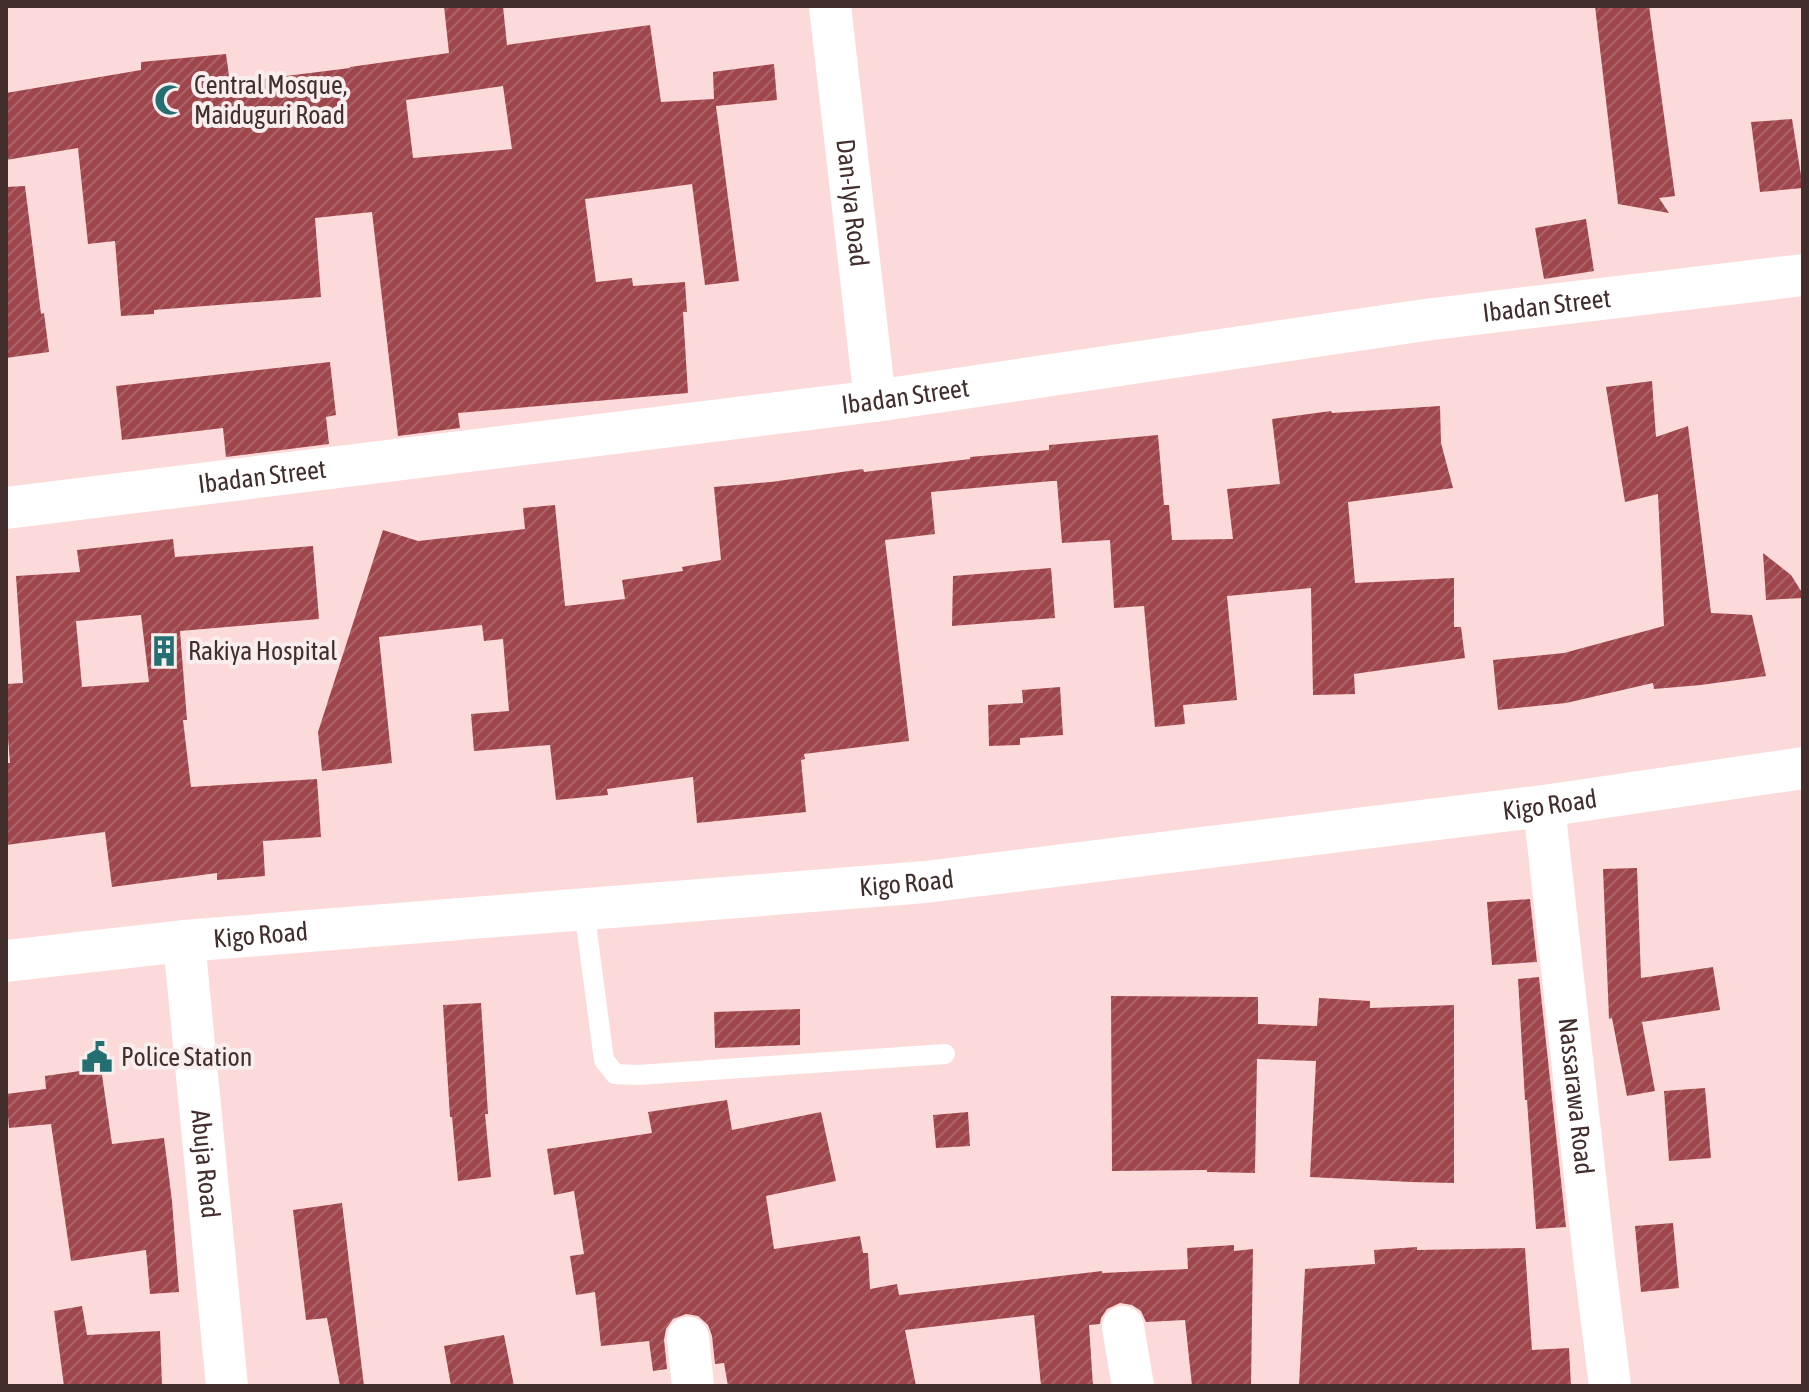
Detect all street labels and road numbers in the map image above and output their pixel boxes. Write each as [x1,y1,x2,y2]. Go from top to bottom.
street label: Dan-Iya Road [830,137,875,268]
street label: Ibadan Street [1481,283,1612,328]
street label: Ibadan Street [839,372,971,420]
street label: Ibadan Street [196,454,328,499]
street label: Kigo Road [1501,783,1599,826]
street label: Kigo Road [858,864,956,902]
street label: Kigo Road [212,916,309,954]
street label: Nassarawa Road [1553,1016,1600,1176]
street label: Abuja Road [185,1108,226,1220]

